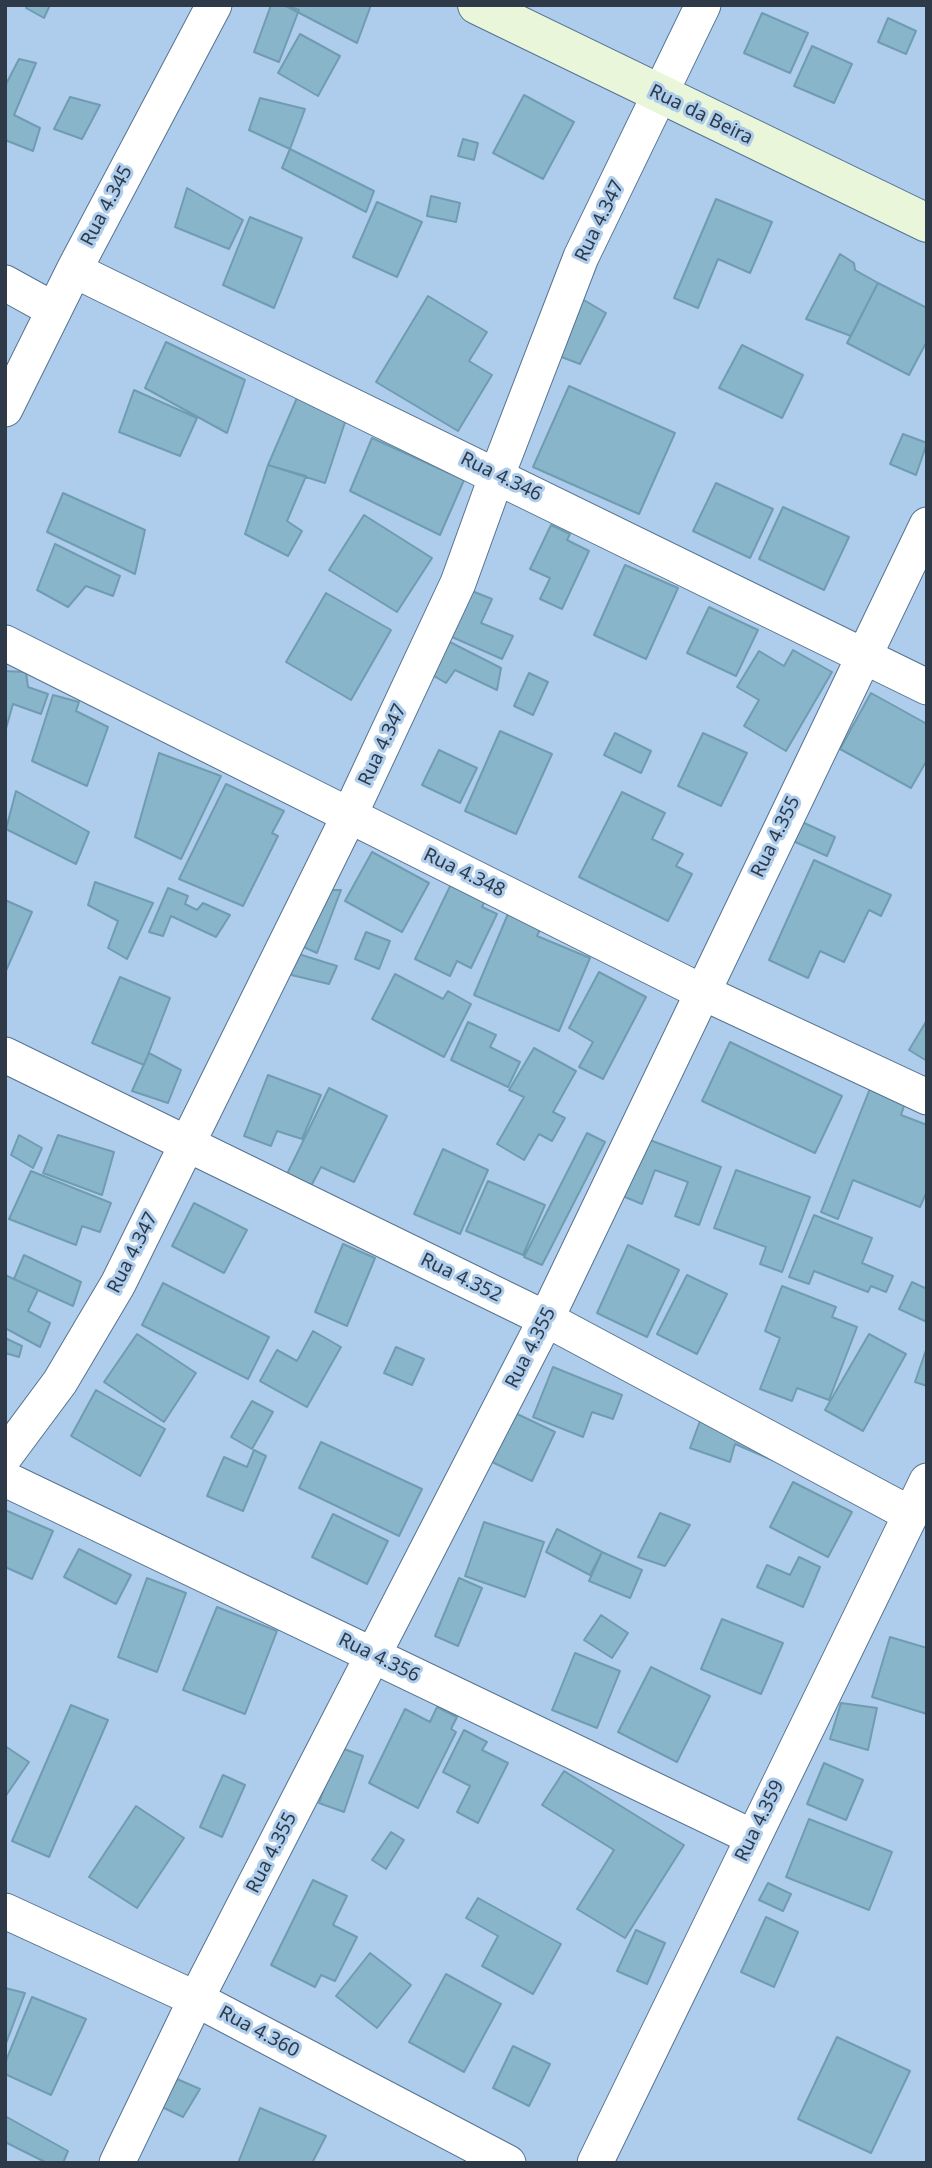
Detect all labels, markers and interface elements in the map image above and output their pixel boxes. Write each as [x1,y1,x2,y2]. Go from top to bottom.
street label: Rua da Beira [645,80,757,150]
street label: Rua 4.345 [76,162,138,250]
street label: Rua 4.347 [571,177,629,265]
street label: Rua 4.346 [457,448,545,506]
street label: Rua 4.347 [354,700,412,790]
street label: Rua 4.355 [747,793,805,881]
street label: Rua 4.348 [420,844,508,902]
street label: Rua 4.347 [103,1209,163,1297]
street label: Rua 4.352 [417,1249,505,1307]
street label: Rua 4.355 [501,1304,561,1392]
street label: Rua 4.356 [335,1629,423,1687]
street label: Rua 4.359 [731,1777,789,1865]
street label: Rua 4.355 [242,1809,302,1897]
street label: Rua 4.360 [215,2001,303,2063]

